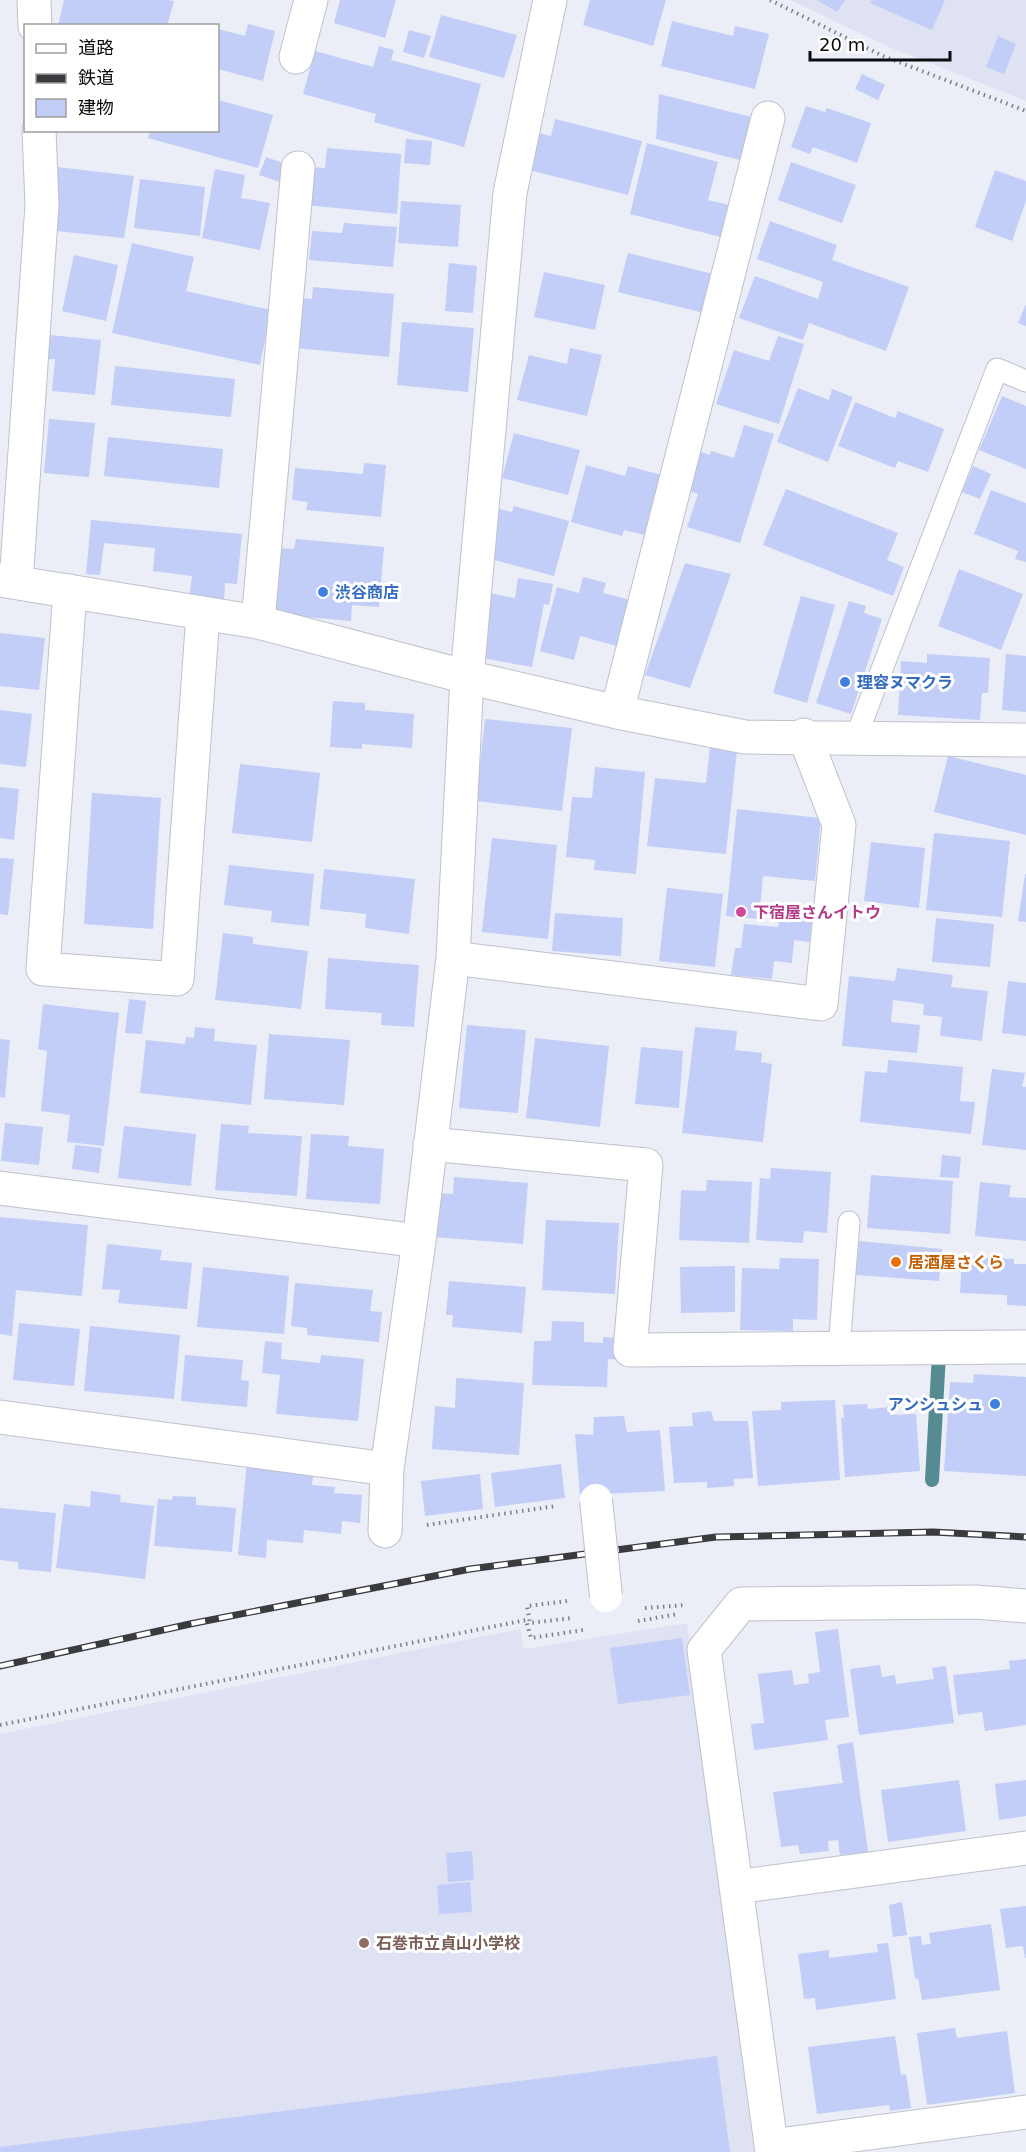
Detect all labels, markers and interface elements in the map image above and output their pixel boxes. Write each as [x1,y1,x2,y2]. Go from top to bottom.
legend [24,24,219,132]
scale bar [810,24,950,62]
text: 20 m [819,34,865,55]
text: 道路 [78,37,114,58]
text: 鉄道 [78,67,114,88]
text: 建物 [78,97,114,118]
place label: 渋谷商店 [335,583,399,602]
marker: 渋谷商店 [316,585,330,599]
place label: 理容ヌマクラ [857,673,953,692]
marker: 理容ヌマクラ [838,675,852,689]
place label: 下宿屋さんイトウ [753,903,881,922]
marker: 下宿屋さんイトウ [734,905,748,919]
place label: 居酒屋さくら [908,1253,1004,1272]
marker: 居酒屋さくら [889,1255,903,1269]
place label: アンシュシュ [888,1395,983,1414]
marker: アンシュシュ [988,1397,1002,1411]
place label: 石巻市立貞山小学校 [376,1934,520,1953]
marker: 石巻市立貞山小学校 [357,1936,371,1950]

